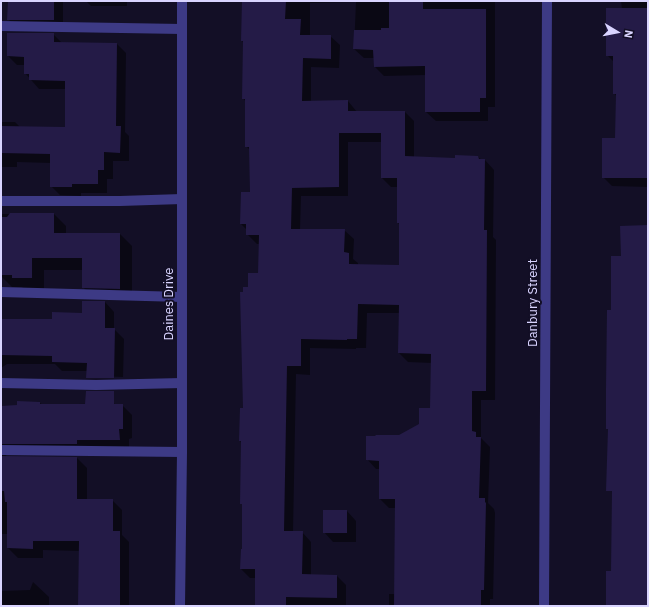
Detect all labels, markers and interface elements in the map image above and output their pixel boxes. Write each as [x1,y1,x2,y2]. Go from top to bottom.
north arrow [597,12,637,52]
text: N [621,29,636,39]
street label: Danbury Street [525,259,541,347]
street label: Daines Drive [161,267,177,341]

